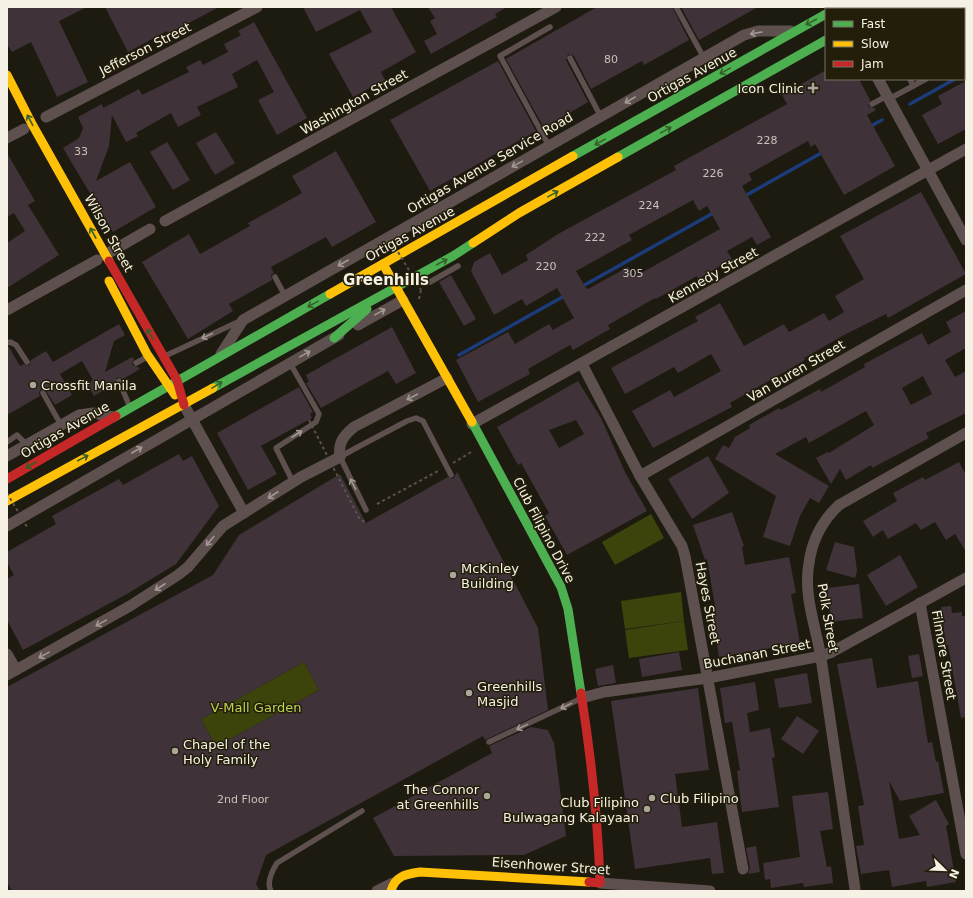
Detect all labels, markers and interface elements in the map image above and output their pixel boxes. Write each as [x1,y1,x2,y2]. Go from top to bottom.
legend [825,8,965,80]
text: Fast [861,17,885,31]
street label: Jefferson Street [96,19,193,79]
one-way arrow [805,19,817,27]
one-way arrow [750,29,763,37]
text: Slow [861,37,889,51]
street label: Ortigas Avenue [645,44,739,106]
house number: 80 [604,53,618,66]
text: Jam [860,57,884,71]
street label: Washington Street [298,66,410,138]
one-way arrow [719,68,731,76]
place label: Icon Clinic [737,81,804,96]
marker: Icon Clinic [807,82,819,94]
one-way arrow [624,97,636,105]
street label: Ortigas Avenue Service Road [405,109,575,217]
one-way arrow [26,114,33,126]
one-way arrow [660,126,672,134]
house number: 228 [757,134,778,147]
one-way arrow [594,139,606,146]
house number: 33 [74,145,88,158]
one-way arrow [511,161,523,169]
house number: 226 [703,167,724,180]
one-way arrow [547,190,559,197]
street label: Wilson Street [81,192,137,274]
house number: 224 [639,199,660,212]
street label: Ortigas Avenue [363,203,457,265]
one-way arrow [89,228,97,240]
house number: 222 [585,231,606,244]
street label: Kennedy Street [666,244,760,306]
one-way arrow [436,257,448,265]
one-way arrow [337,260,349,267]
house number: 220 [536,260,557,273]
house number: 305 [623,267,644,280]
district label: Greenhills [343,271,429,289]
one-way arrow [307,301,319,308]
one-way arrow [374,308,386,316]
one-way arrow [146,328,154,340]
one-way arrow [202,333,214,340]
street label: Van Buren Street [744,337,848,405]
one-way arrow [299,350,311,357]
place label: Crossfit Manila [41,378,137,393]
marker: Crossfit Manila [28,380,38,390]
one-way arrow [211,381,222,389]
one-way arrow [406,393,418,401]
street label: Ortigas Avenue [18,399,112,461]
one-way arrow [291,430,303,438]
one-way arrow [131,446,143,454]
one-way arrow [77,454,89,462]
one-way arrow [26,461,37,469]
street label: Club Filipino Drive [510,475,578,585]
one-way arrow [349,478,356,490]
one-way arrow [268,491,279,499]
one-way arrow [206,536,215,546]
street label: Hayes Street [693,560,723,646]
place label: McKinley Building [461,561,519,591]
marker: McKinley Building [448,570,458,580]
street label: Polk Street [815,582,841,654]
one-way arrow [154,583,165,591]
street label: Filmore Street [929,609,959,701]
one-way arrow [95,619,107,627]
street label: Buchanan Street [702,636,812,672]
one-way arrow [38,651,50,659]
place label: Greenhills Masjid [477,679,542,709]
marker: Greenhills Masjid [464,688,474,698]
park label: V-Mall Garden [210,700,302,715]
one-way arrow [560,703,572,710]
one-way arrow [516,724,528,731]
place label: Chapel of the Holy Family [183,737,270,767]
marker: Chapel of the Holy Family [170,746,180,756]
place label: The Connor at Greenhills [397,782,480,812]
marker: The Connor at Greenhills [482,791,492,801]
place label: Club Filipino [660,791,739,806]
house number: 2nd Floor [217,793,269,806]
marker: Club Filipino [647,793,657,803]
place label: Club Filipino Bulwagang Kalayaan [503,795,639,825]
marker: Club Filipino Bulwagang Kalayaan [642,804,652,814]
north arrow [925,850,965,890]
street label: Eisenhower Street [491,854,611,878]
text: N [946,867,962,880]

